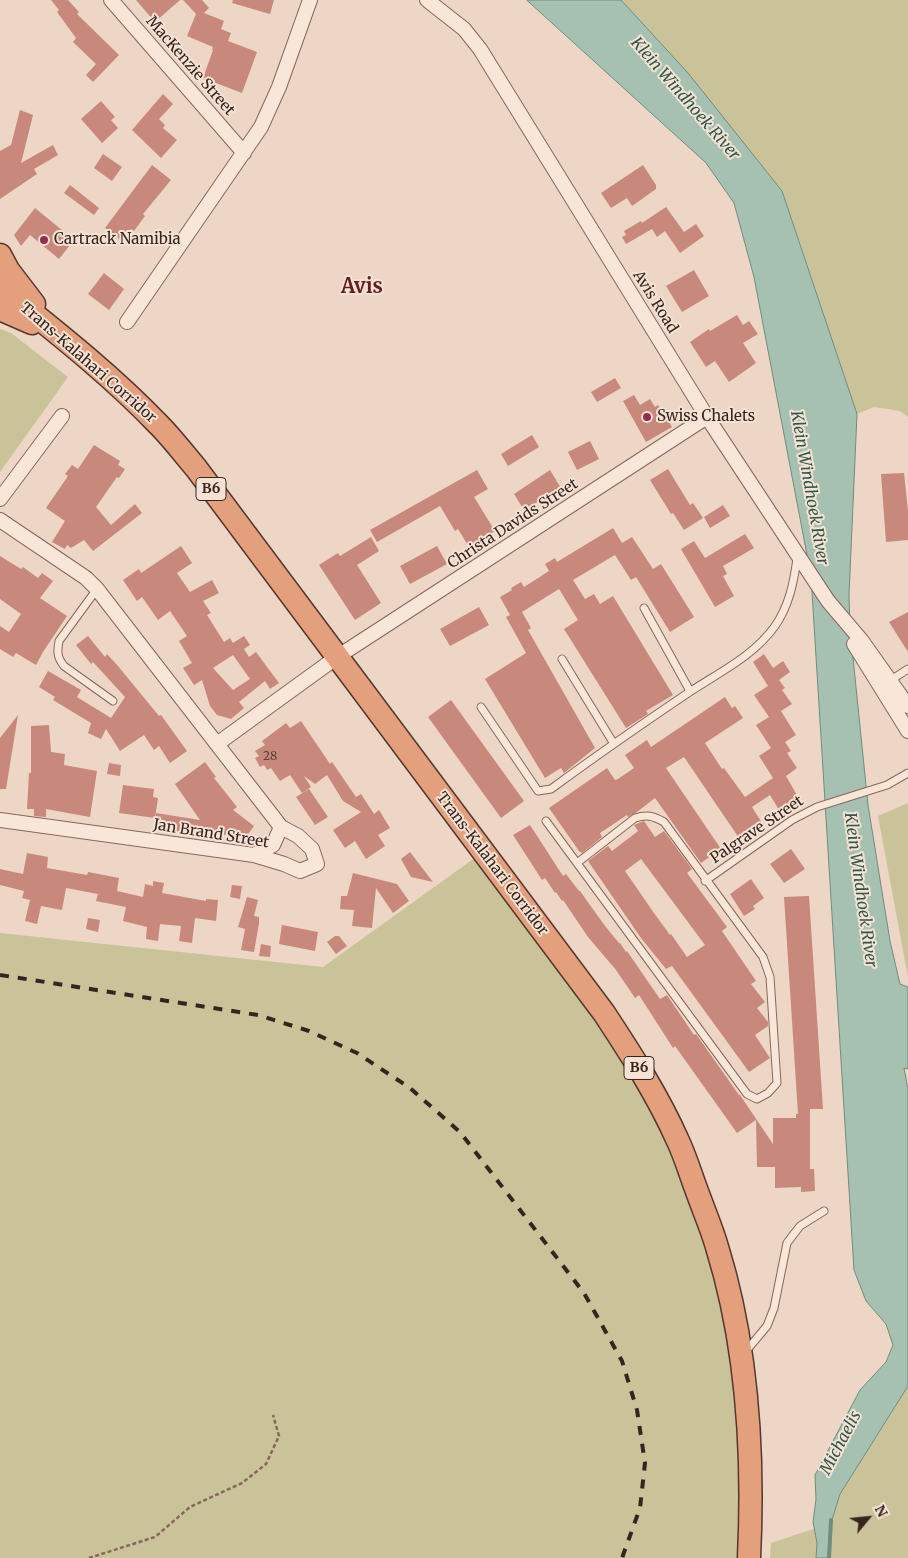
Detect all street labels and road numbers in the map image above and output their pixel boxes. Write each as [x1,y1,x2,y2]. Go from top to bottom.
street label: MacKenzie Street [142,13,238,119]
street label: Avis Road [629,267,681,337]
street label: Trans-Kalahari Corridor [16,299,160,427]
street label: Christa Davids Street [445,475,581,573]
road number: B6 [196,478,226,500]
street label: Trans-Kalahari Corridor [432,789,552,939]
street label: Palgrave Street [707,792,807,868]
street label: Jan Brand Street [152,816,270,852]
road number: B6 [624,1056,654,1080]

